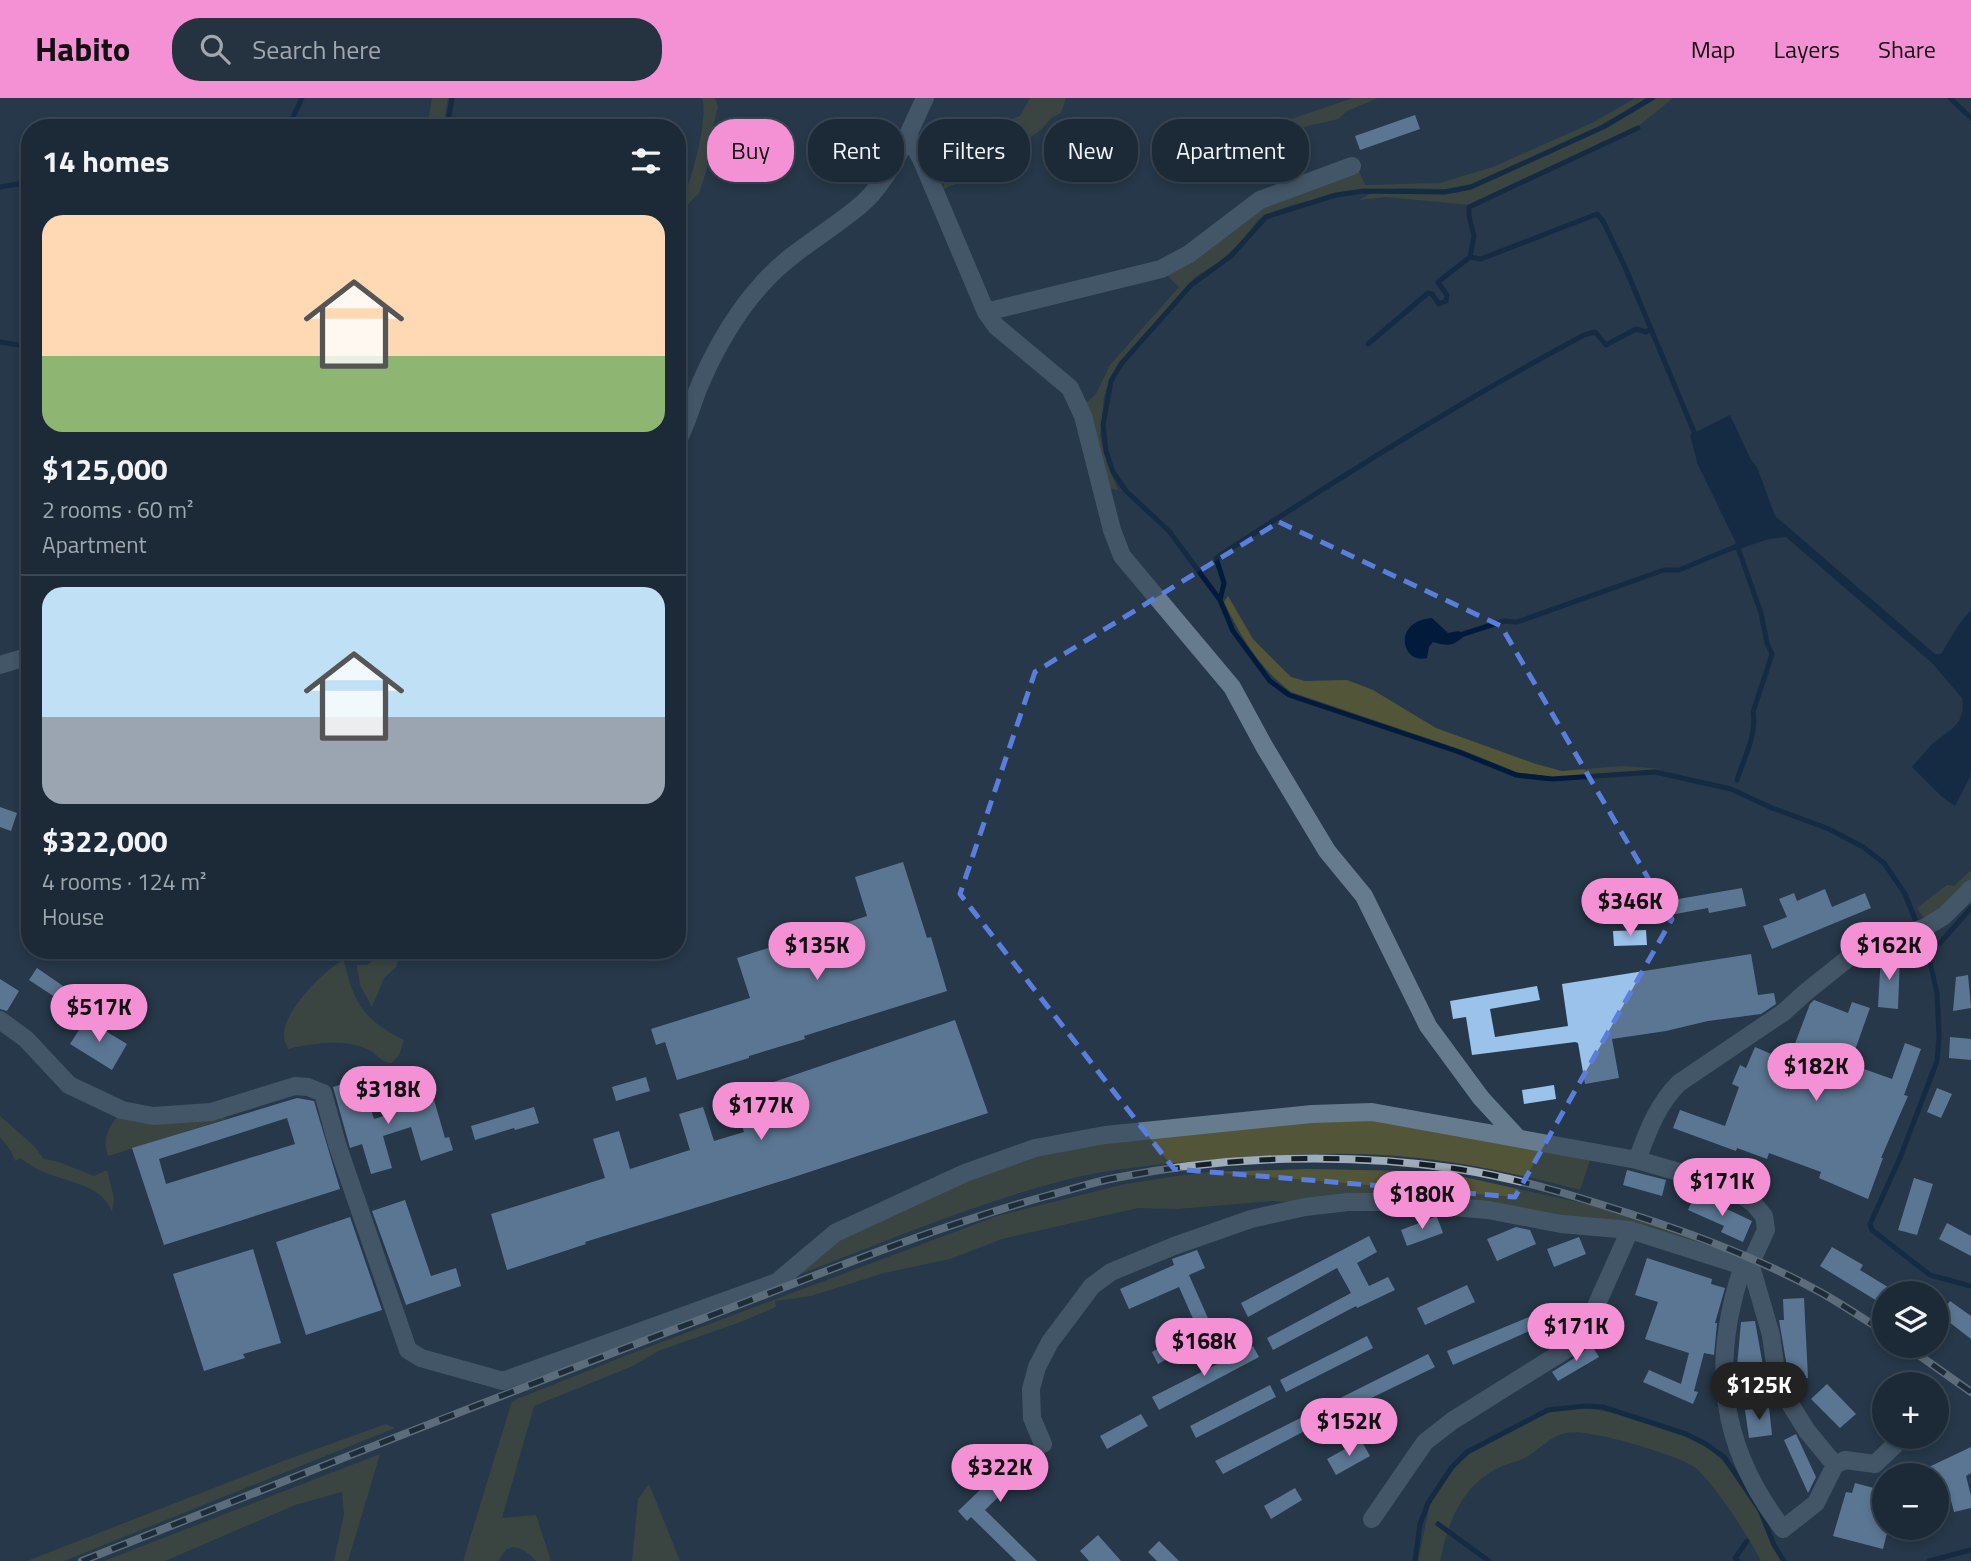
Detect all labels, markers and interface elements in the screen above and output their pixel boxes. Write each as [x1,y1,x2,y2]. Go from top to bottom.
search box [172,18,662,81]
text: Habito [35,24,130,74]
icon: search [196,30,234,68]
text: Search here [252,30,381,69]
text: Map [1691,31,1736,67]
text: Layers [1774,31,1840,67]
text: Share [1878,31,1936,67]
chip: Buy [707,119,794,182]
chip: Rent [808,119,904,182]
chip: Filters [918,119,1030,182]
chip: New [1044,119,1138,182]
chip: Apartment [1152,119,1309,182]
text: 14 homes [42,138,169,184]
icon: filters [627,142,665,180]
icon: home [291,261,417,387]
text: $125,000 [42,446,168,492]
text: 2 rooms · 60 m² [42,492,193,527]
text: Apartment [42,527,147,562]
icon: home [291,633,417,759]
text: $322,000 [42,818,168,864]
text: 4 rooms · 124 m² [42,864,206,899]
pin: $346K [1581,878,1679,938]
text: $346K [1597,883,1663,918]
text: House [42,899,104,934]
pin: $135K [768,922,866,982]
pin: $162K [1840,922,1938,982]
text: $135K [784,927,850,962]
text: $162K [1856,927,1922,962]
pin: $517K [50,984,148,1044]
text: $517K [66,989,132,1024]
pin: $182K [1767,1044,1865,1103]
text: $182K [1783,1048,1849,1083]
pin: $318K [339,1066,437,1126]
text: $318K [355,1071,421,1106]
pin: $177K [712,1082,810,1142]
text: $177K [728,1087,794,1122]
pin: $171K [1673,1158,1771,1218]
text: $171K [1689,1163,1755,1198]
pin: $180K [1373,1172,1471,1231]
text: $180K [1389,1176,1455,1211]
map controls [1872,1281,1949,1540]
button: layers [1872,1281,1949,1358]
pin: $171K [1527,1304,1625,1363]
text: $171K [1543,1308,1609,1343]
pin: $168K [1155,1318,1253,1378]
text: $168K [1171,1323,1237,1358]
pin: $125K [1710,1362,1808,1422]
text: $125K [1726,1367,1792,1402]
button: + [1872,1372,1949,1449]
pin: $152K [1300,1398,1398,1458]
text: $152K [1316,1403,1382,1438]
pin: $322K [951,1444,1049,1504]
text: $322K [967,1449,1033,1484]
button: − [1872,1463,1949,1540]

